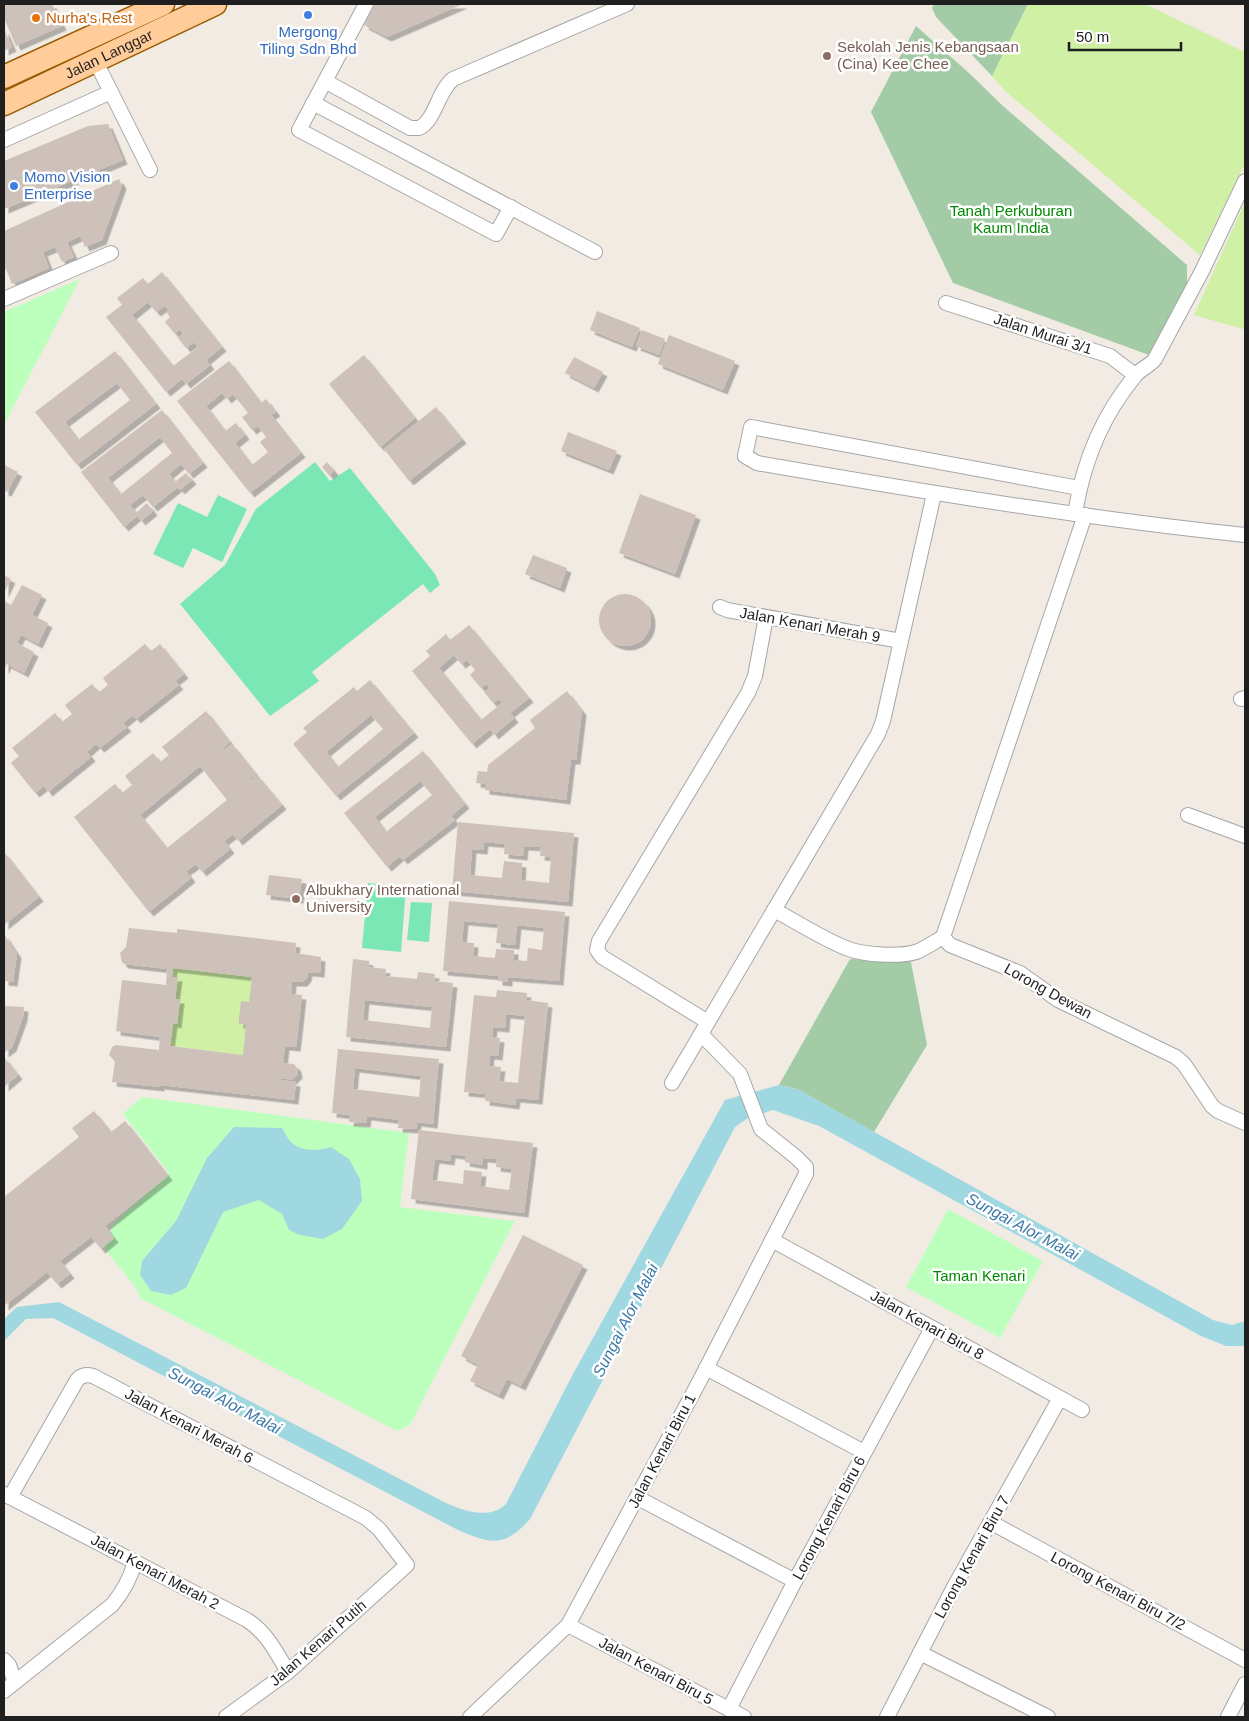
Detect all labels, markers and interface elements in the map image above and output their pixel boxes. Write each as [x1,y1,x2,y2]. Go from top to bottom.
place label: Nurha's Rest [46,9,133,26]
marker: Mergong Tiling Sdn Bhd [302,9,314,21]
marker: Nurha's Rest [30,12,42,24]
scale bar [1069,20,1182,52]
place label: Mergong Tiling Sdn Bhd [259,23,357,57]
street label: Jalan Langgar [62,26,155,82]
text: 50 m [1076,28,1109,45]
place label: Sekolah Jenis Kebangsaan (Cina) Kee Chee [837,38,1019,72]
marker: Sekolah Jenis Kebangsaan (Cina) Kee Chee [821,50,833,62]
place label: Momo Vision Enterprise [24,168,110,202]
marker: Momo Vision Enterprise [8,180,20,192]
park label: Tanah Perkuburan Kaum India [950,202,1072,236]
street label: Jalan Murai 3/1 [992,310,1095,357]
street label: Jalan Kenari Merah 9 [738,604,882,645]
place label: Albukhary International University [306,881,459,915]
marker: Albukhary International University [290,893,302,905]
street label: Lorong Dewan [1001,959,1095,1022]
water label: Sungai Alor Malai [964,1190,1082,1263]
water label: Sungai Alor Malai [590,1260,662,1380]
park label: Taman Kenari [933,1267,1025,1284]
street label: Jalan Kenari Biru 8 [868,1286,987,1363]
water label: Sungai Alor Malai [166,1364,284,1437]
street label: Jalan Kenari Merah 6 [122,1385,256,1467]
street label: Jalan Kenari Biru 1 [624,1391,699,1511]
street label: Lorong Kenari Biru 6 [789,1453,868,1582]
street label: Lorong Kenari Biru 7 [931,1492,1012,1621]
street label: Jalan Kenari Merah 2 [88,1531,222,1613]
street label: Lorong Kenari Biru 7/2 [1048,1548,1188,1633]
street label: Jalan Kenari Putih [266,1596,369,1689]
street label: Jalan Kenari Biru 5 [596,1633,716,1708]

